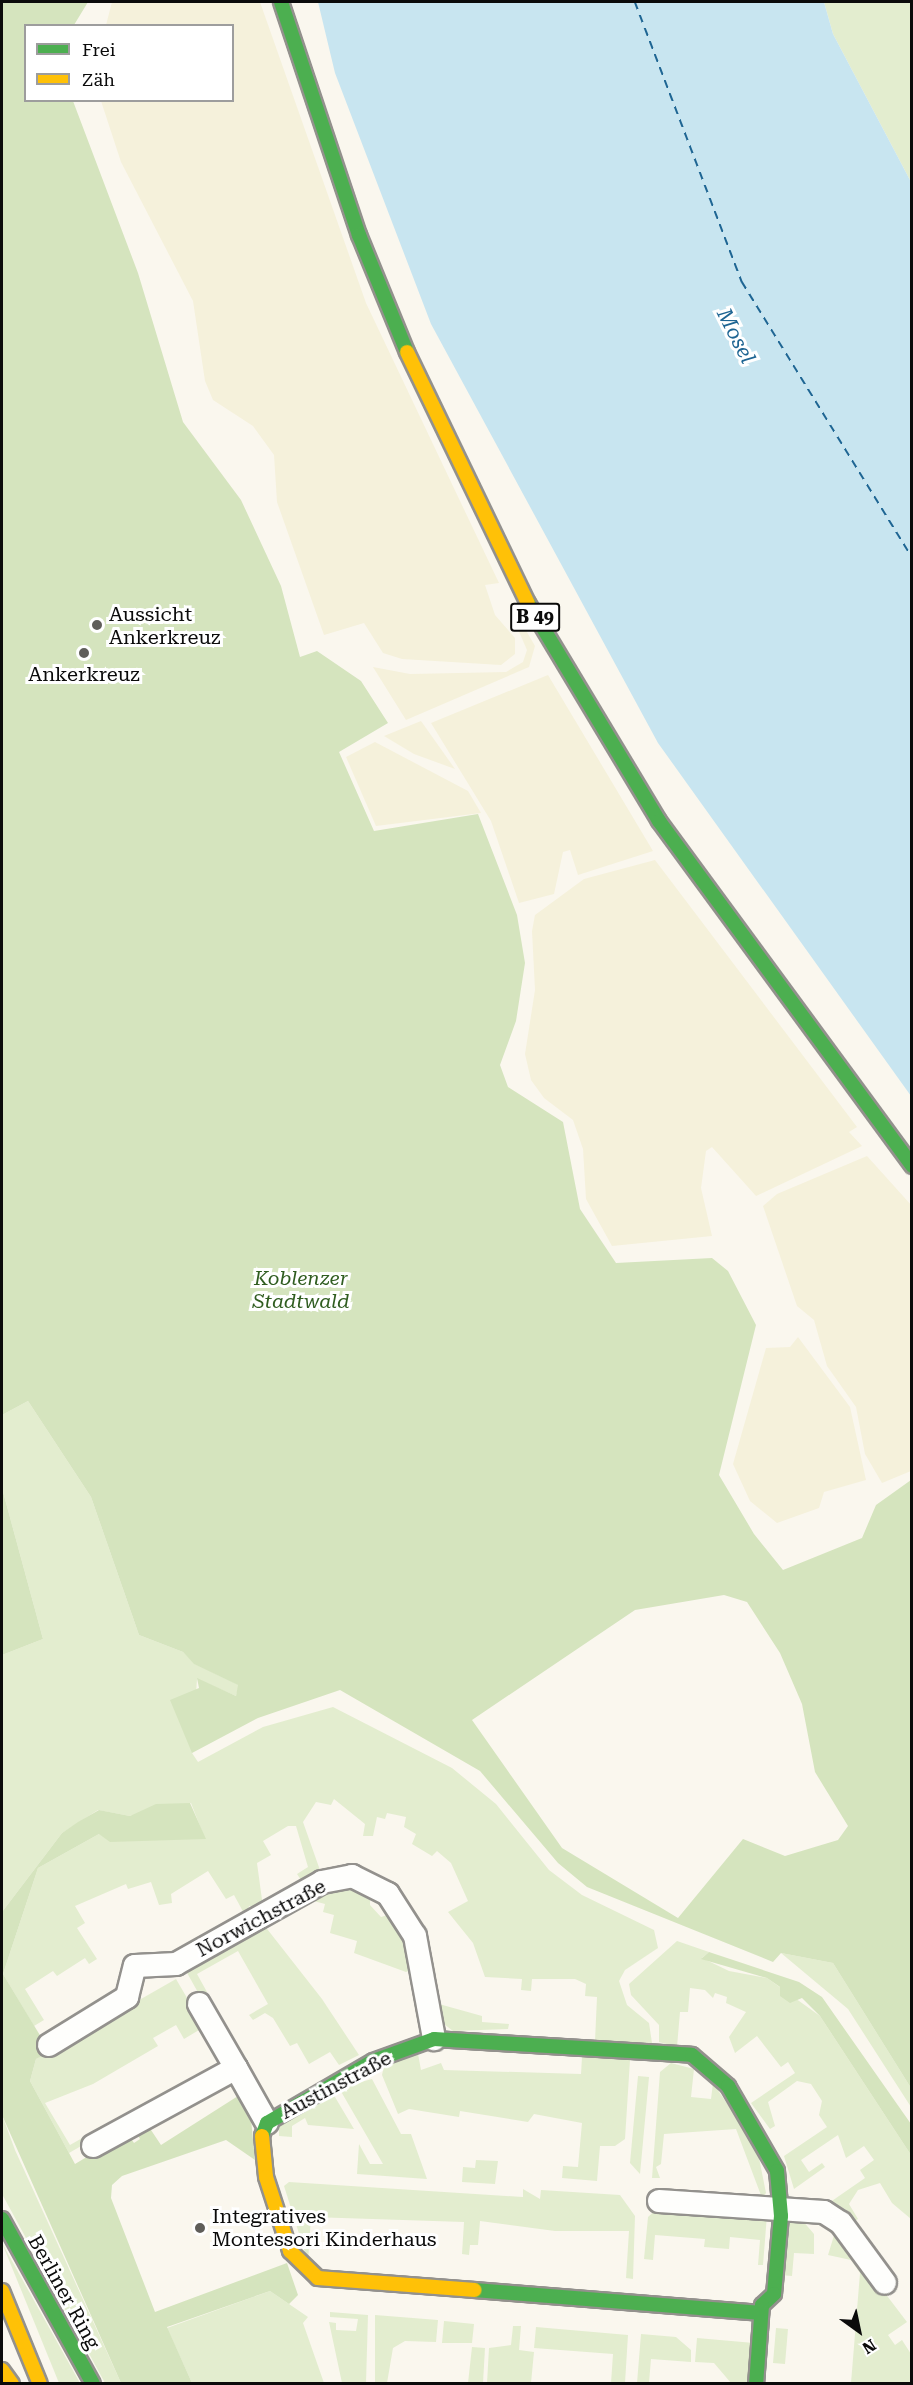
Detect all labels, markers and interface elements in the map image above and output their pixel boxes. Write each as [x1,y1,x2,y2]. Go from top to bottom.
legend [24,24,234,102]
text: Frei [82,39,115,60]
text: Zäh [82,69,115,90]
water label: Mosel [712,304,760,368]
place label: Aussicht Ankerkreuz [109,602,220,649]
road number: B 49 [510,602,560,632]
marker: Aussicht Ankerkreuz [90,618,104,632]
marker: Ankerkreuz [77,646,91,660]
place label: Ankerkreuz [28,662,140,686]
park label: Koblenzer Stadtwald [252,1267,350,1314]
street label: Norwichstraße [192,1874,330,1962]
street label: Austinstraße [277,2046,395,2124]
place label: Integratives Montessori Kinderhaus [212,2204,437,2251]
marker: Integratives Montessori Kinderhaus [193,2221,207,2235]
street label: Berliner Ring [23,2231,105,2353]
north arrow [829,2301,889,2361]
text: N [859,2335,879,2358]

